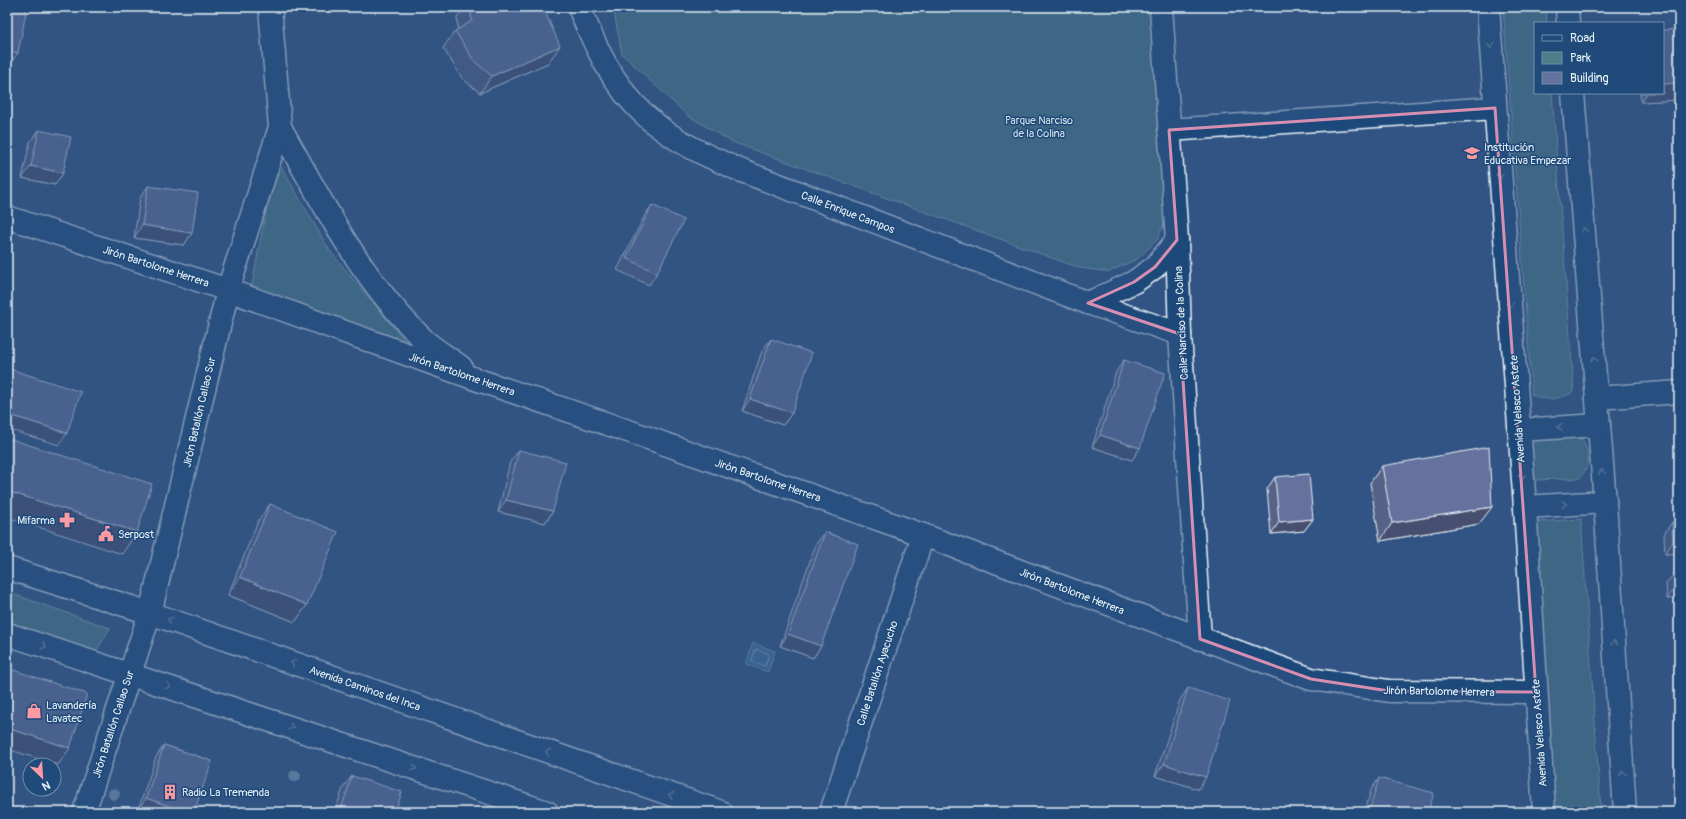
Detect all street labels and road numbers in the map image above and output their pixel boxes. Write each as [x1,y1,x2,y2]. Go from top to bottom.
street label: Calle Enrique Campos [799,189,896,236]
street label: Jirón Bartolome Herrera [101,243,211,290]
street label: Calle Narciso de la Colina [1172,266,1191,380]
street label: Jirón Bartolome Herrera [407,350,517,399]
street label: Avenida Velasco Astete [1507,354,1528,463]
street label: Jirón Batallón Callao Sur [180,356,219,468]
street label: Jirón Bartolome Herrera [713,456,823,505]
street label: Jirón Bartolome Herrera [1018,565,1126,617]
street label: Calle Batallón Ayacucho [854,619,901,727]
street label: Avenida Caminos del Inca [307,663,422,714]
street label: Jirón Batallón Callao Sur [90,669,137,780]
street label: Avenida Velasco Astete [1529,678,1550,787]
street label: Jirón Bartolome Herrera [1383,684,1495,699]

